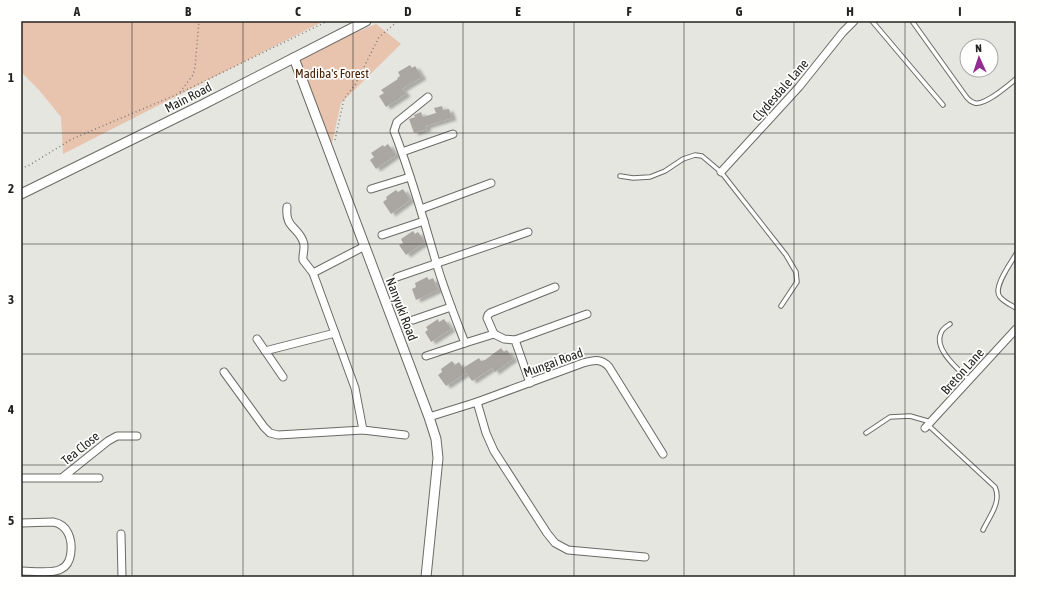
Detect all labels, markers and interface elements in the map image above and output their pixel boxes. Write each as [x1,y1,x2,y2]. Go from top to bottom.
text: A [73,4,81,19]
text: B [185,4,192,19]
text: C [295,4,301,19]
text: D [404,4,412,19]
text: E [515,4,521,19]
text: F [626,4,632,19]
text: G [736,4,743,19]
text: H [846,4,854,19]
text: I [958,4,962,19]
north arrow [959,38,999,78]
text: N [975,42,982,54]
street label: Clydesdale Lane [749,56,812,125]
park label: Madiba's Forest [295,66,369,81]
text: 1 [8,70,14,85]
street label: Main Road [162,79,214,116]
text: 2 [8,181,14,196]
street label: Nanyuki Road [383,275,420,343]
text: 3 [8,292,14,307]
street label: Mungai Road [521,345,585,380]
street label: Breton Lane [938,345,987,398]
text: 4 [7,402,14,417]
street label: Tea Close [58,429,102,468]
text: 5 [8,513,14,528]

